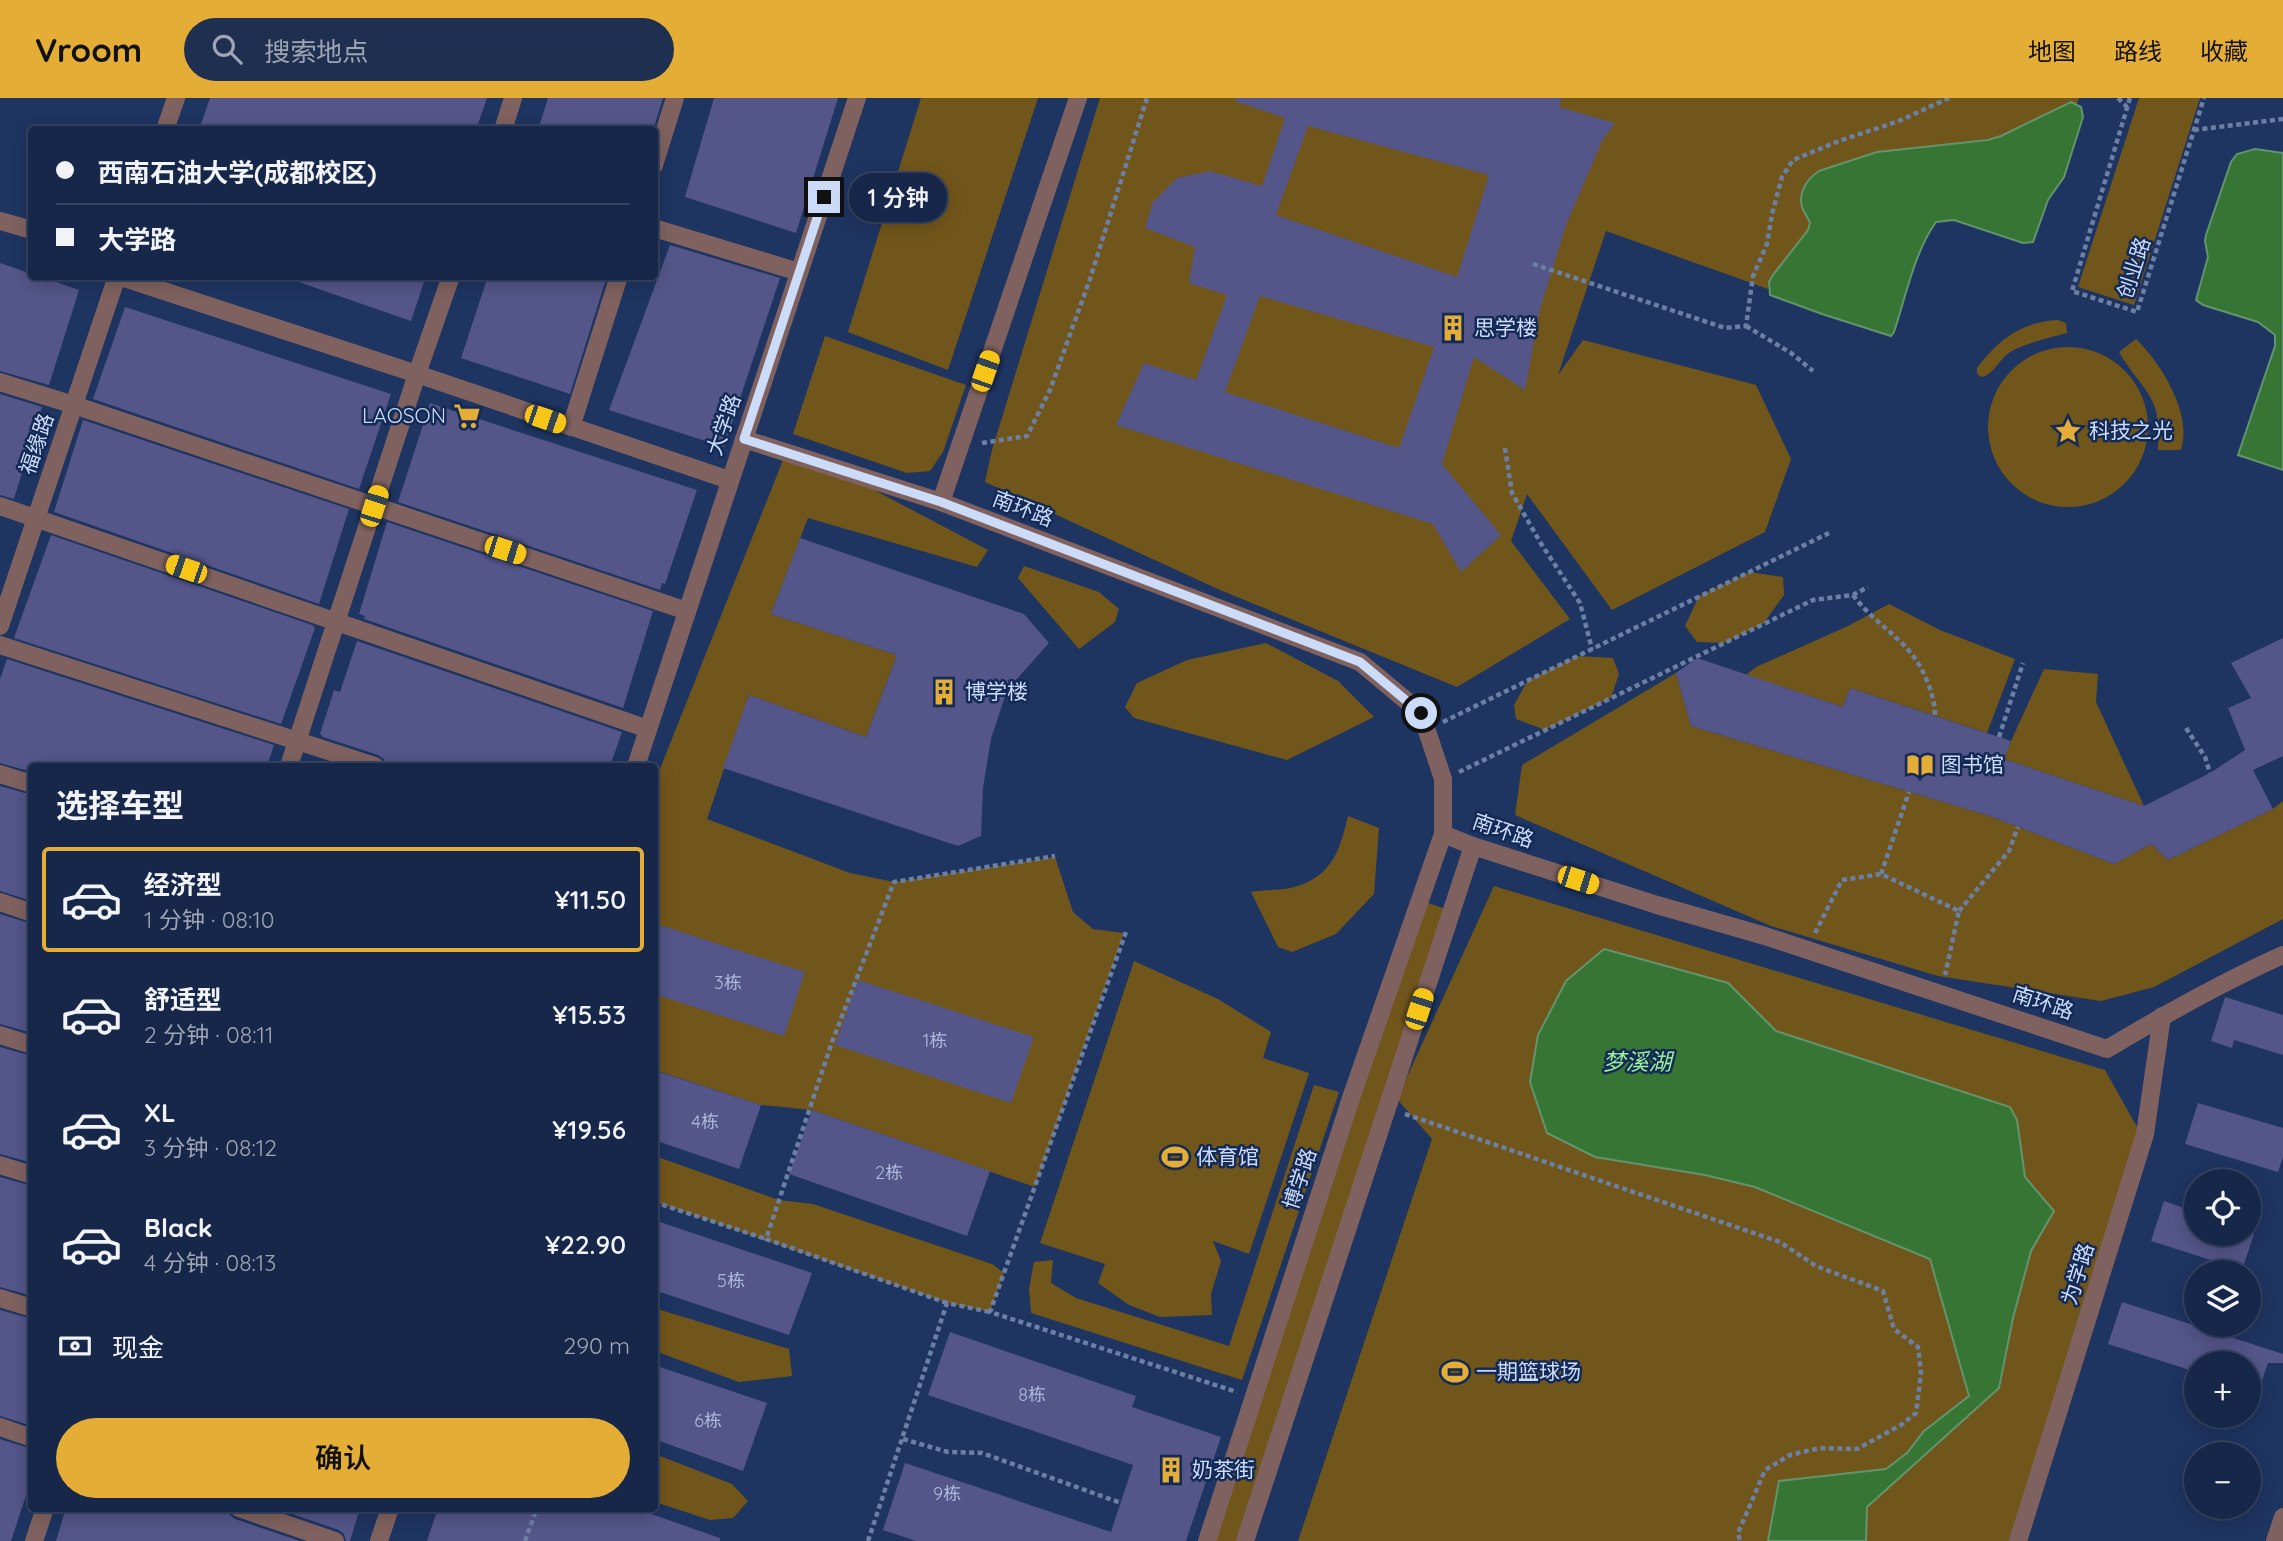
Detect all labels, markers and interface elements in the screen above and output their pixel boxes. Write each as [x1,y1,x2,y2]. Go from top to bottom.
search box [184,18,674,81]
text: Vroom [35,29,142,70]
icon: search [208,30,246,68]
text: 搜索地点 [264,35,368,68]
text: 地图 [2028,36,2076,66]
text: 路线 [2114,36,2162,66]
text: 收藏 [2200,36,2248,66]
text: 西南石油大学(成都校区) [98,156,377,189]
callout: 1 分钟 [848,172,946,222]
route end [808,181,840,213]
text: 1 分钟 [867,183,929,212]
text: 大学路 [98,223,176,256]
street label: 创业路 [2111,234,2155,302]
building icon: 思学楼 [1438,313,1468,343]
place label: 思学楼 [1474,314,1537,340]
car [969,348,1002,394]
street label: 大学路 [701,391,746,459]
supermarket icon: LAOSON [452,401,482,431]
place label: LAOSON [362,402,446,428]
car [522,402,569,436]
street label: 福缘路 [14,410,59,478]
place icon: 科技之光 [2053,416,2083,446]
place label: 科技之光 [2089,417,2173,443]
car [358,483,391,529]
street label: 南环路 [989,485,1057,531]
car [482,534,529,566]
car [163,552,210,586]
building icon: 博学楼 [929,677,959,707]
place label: 博学楼 [965,678,1028,704]
route start [1405,697,1437,729]
library icon: 图书馆 [1905,750,1935,780]
place label: 图书馆 [1941,751,2004,777]
text: 选择车型 [56,785,184,825]
street label: 南环路 [1469,808,1537,853]
car [1555,864,1602,896]
icon: car [60,868,123,931]
text: 经济型 [144,868,222,901]
text: ¥11.50 [554,883,626,916]
text: 1 分钟 · 08:10 [144,905,274,934]
house number: 3栋 [714,971,742,994]
street label: 南环路 [2009,980,2077,1024]
icon: car [60,983,123,1046]
text: 舒适型 [144,983,222,1016]
car [1403,986,1436,1032]
text: ¥15.53 [553,998,626,1031]
text: 2 分钟 · 08:11 [144,1020,274,1049]
house number: 1栋 [923,1029,947,1052]
water label: 梦溪湖 [1603,1047,1675,1076]
text: XL [144,1096,176,1129]
icon: car [60,1098,123,1161]
house number: 4栋 [691,1110,719,1133]
text: ¥19.56 [552,1113,626,1146]
text: 3 分钟 · 08:12 [144,1133,277,1162]
sports icon: 体育馆 [1160,1142,1190,1172]
place label: 体育馆 [1196,1143,1259,1169]
street label: 博学路 [1277,1145,1321,1213]
house number: 2栋 [875,1161,903,1184]
map controls [2184,1169,2261,1519]
button: locate [2184,1169,2261,1246]
text: Black [144,1211,213,1244]
icon: car [60,1213,123,1276]
text: ¥22.90 [545,1228,626,1261]
street label: 为学路 [2055,1240,2099,1308]
text: 4 分钟 · 08:13 [144,1248,276,1277]
button: layers [2184,1260,2261,1337]
house number: 5栋 [717,1269,745,1292]
icon: cash [56,1327,94,1365]
text: 现金 [112,1331,164,1364]
text: 290 m [563,1331,630,1360]
button: + [2184,1351,2261,1428]
sports icon: 一期篮球场 [1440,1357,1470,1387]
place label: 一期篮球场 [1476,1358,1581,1384]
house number: 8栋 [1018,1383,1046,1406]
house number: 6栋 [694,1409,722,1432]
button: 确认 [56,1418,630,1498]
button: − [2184,1442,2261,1519]
building icon: 奶茶街 [1156,1455,1186,1485]
place label: 奶茶街 [1192,1456,1255,1482]
house number: 9栋 [933,1482,961,1505]

